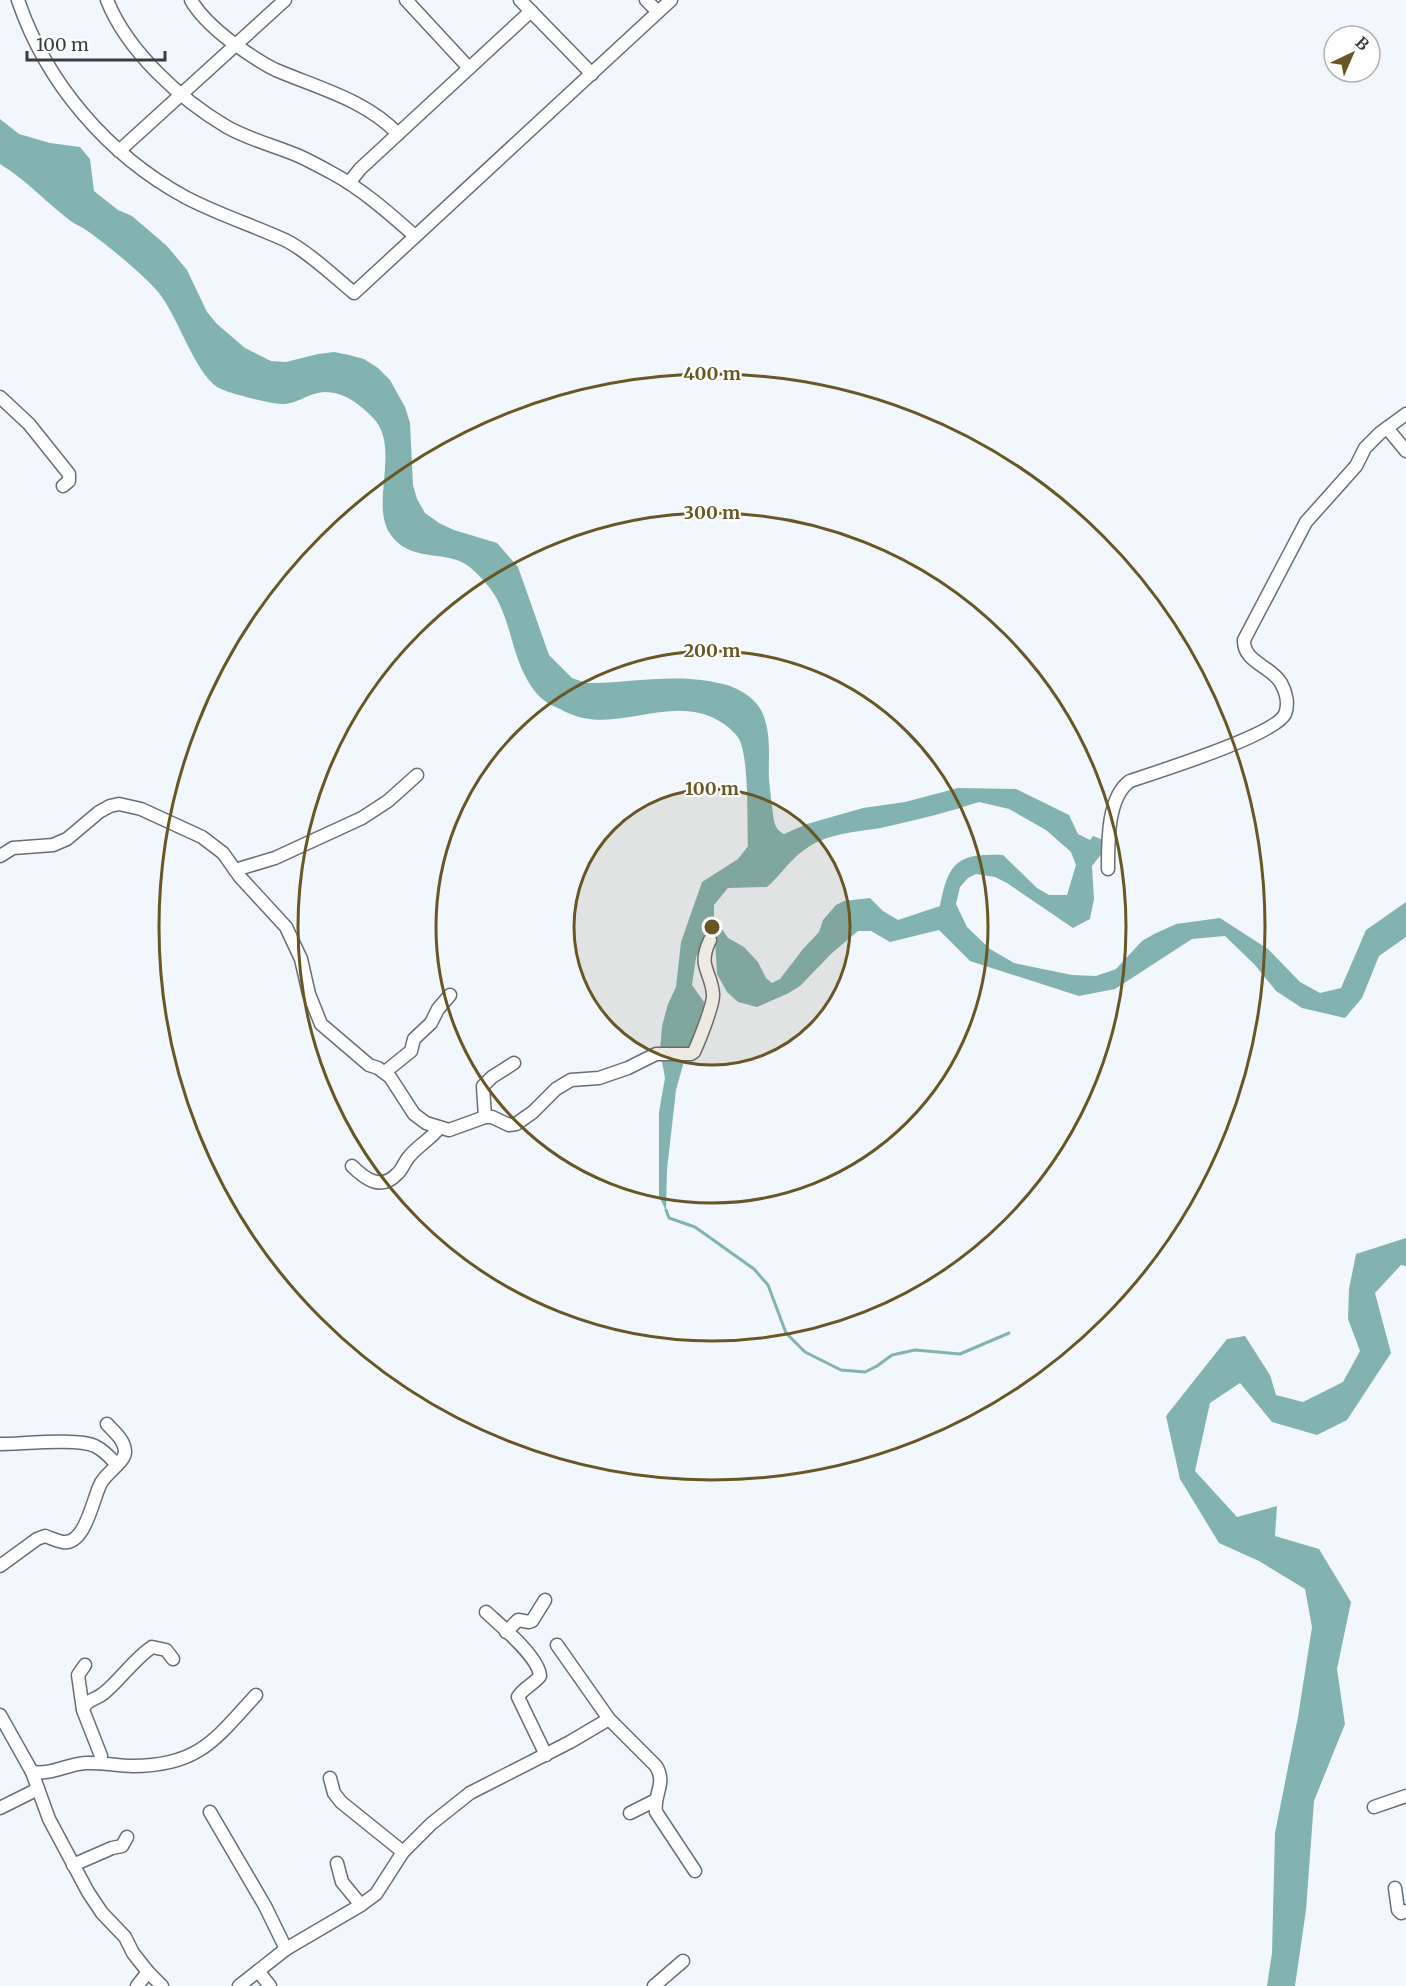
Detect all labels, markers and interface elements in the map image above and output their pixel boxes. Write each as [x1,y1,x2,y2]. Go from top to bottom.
scale bar [27,24,165,62]
north arrow [1322,24,1382,84]
text: B [1351,32,1373,54]
text: 100 m [36,33,89,56]
text: 400 m [683,362,741,385]
text: 300 m [684,501,740,524]
text: 200 m [684,639,740,662]
text: 100 m [685,777,739,800]
centre of rings [702,917,722,937]

